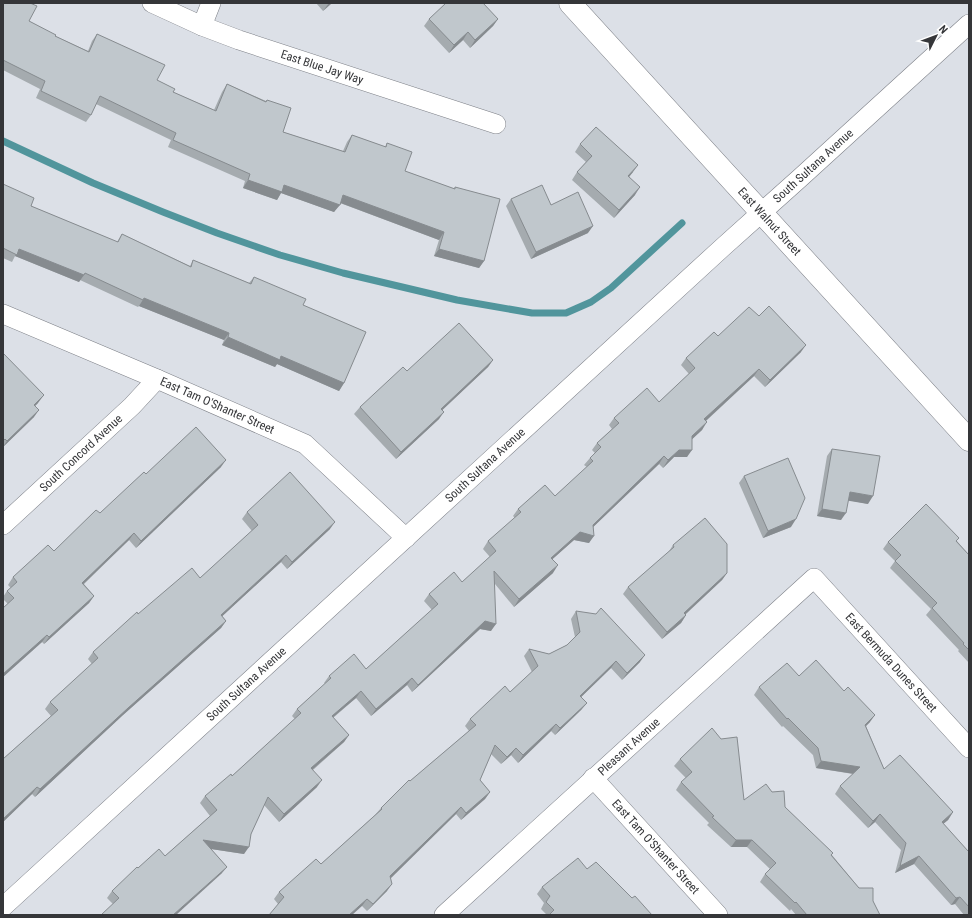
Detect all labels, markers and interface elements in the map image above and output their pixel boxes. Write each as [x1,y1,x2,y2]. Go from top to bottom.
north arrow [916,16,956,56]
text: N [936,23,950,37]
street label: East Blue Jay Way [279,47,365,87]
street label: South Sultana Avenue [770,126,856,206]
street label: East Walnut Street [735,185,804,259]
street label: East Tam O'Shanter Street [158,374,277,437]
street label: South Concord Avenue [37,411,125,495]
street label: South Sultana Avenue [442,425,528,505]
street label: East Bermuda Dunes Street [842,610,940,715]
street label: South Sultana Avenue [203,644,289,724]
street label: Pleasant Avenue [595,715,663,778]
street label: East Tam O'Shanter Street [609,796,703,897]

